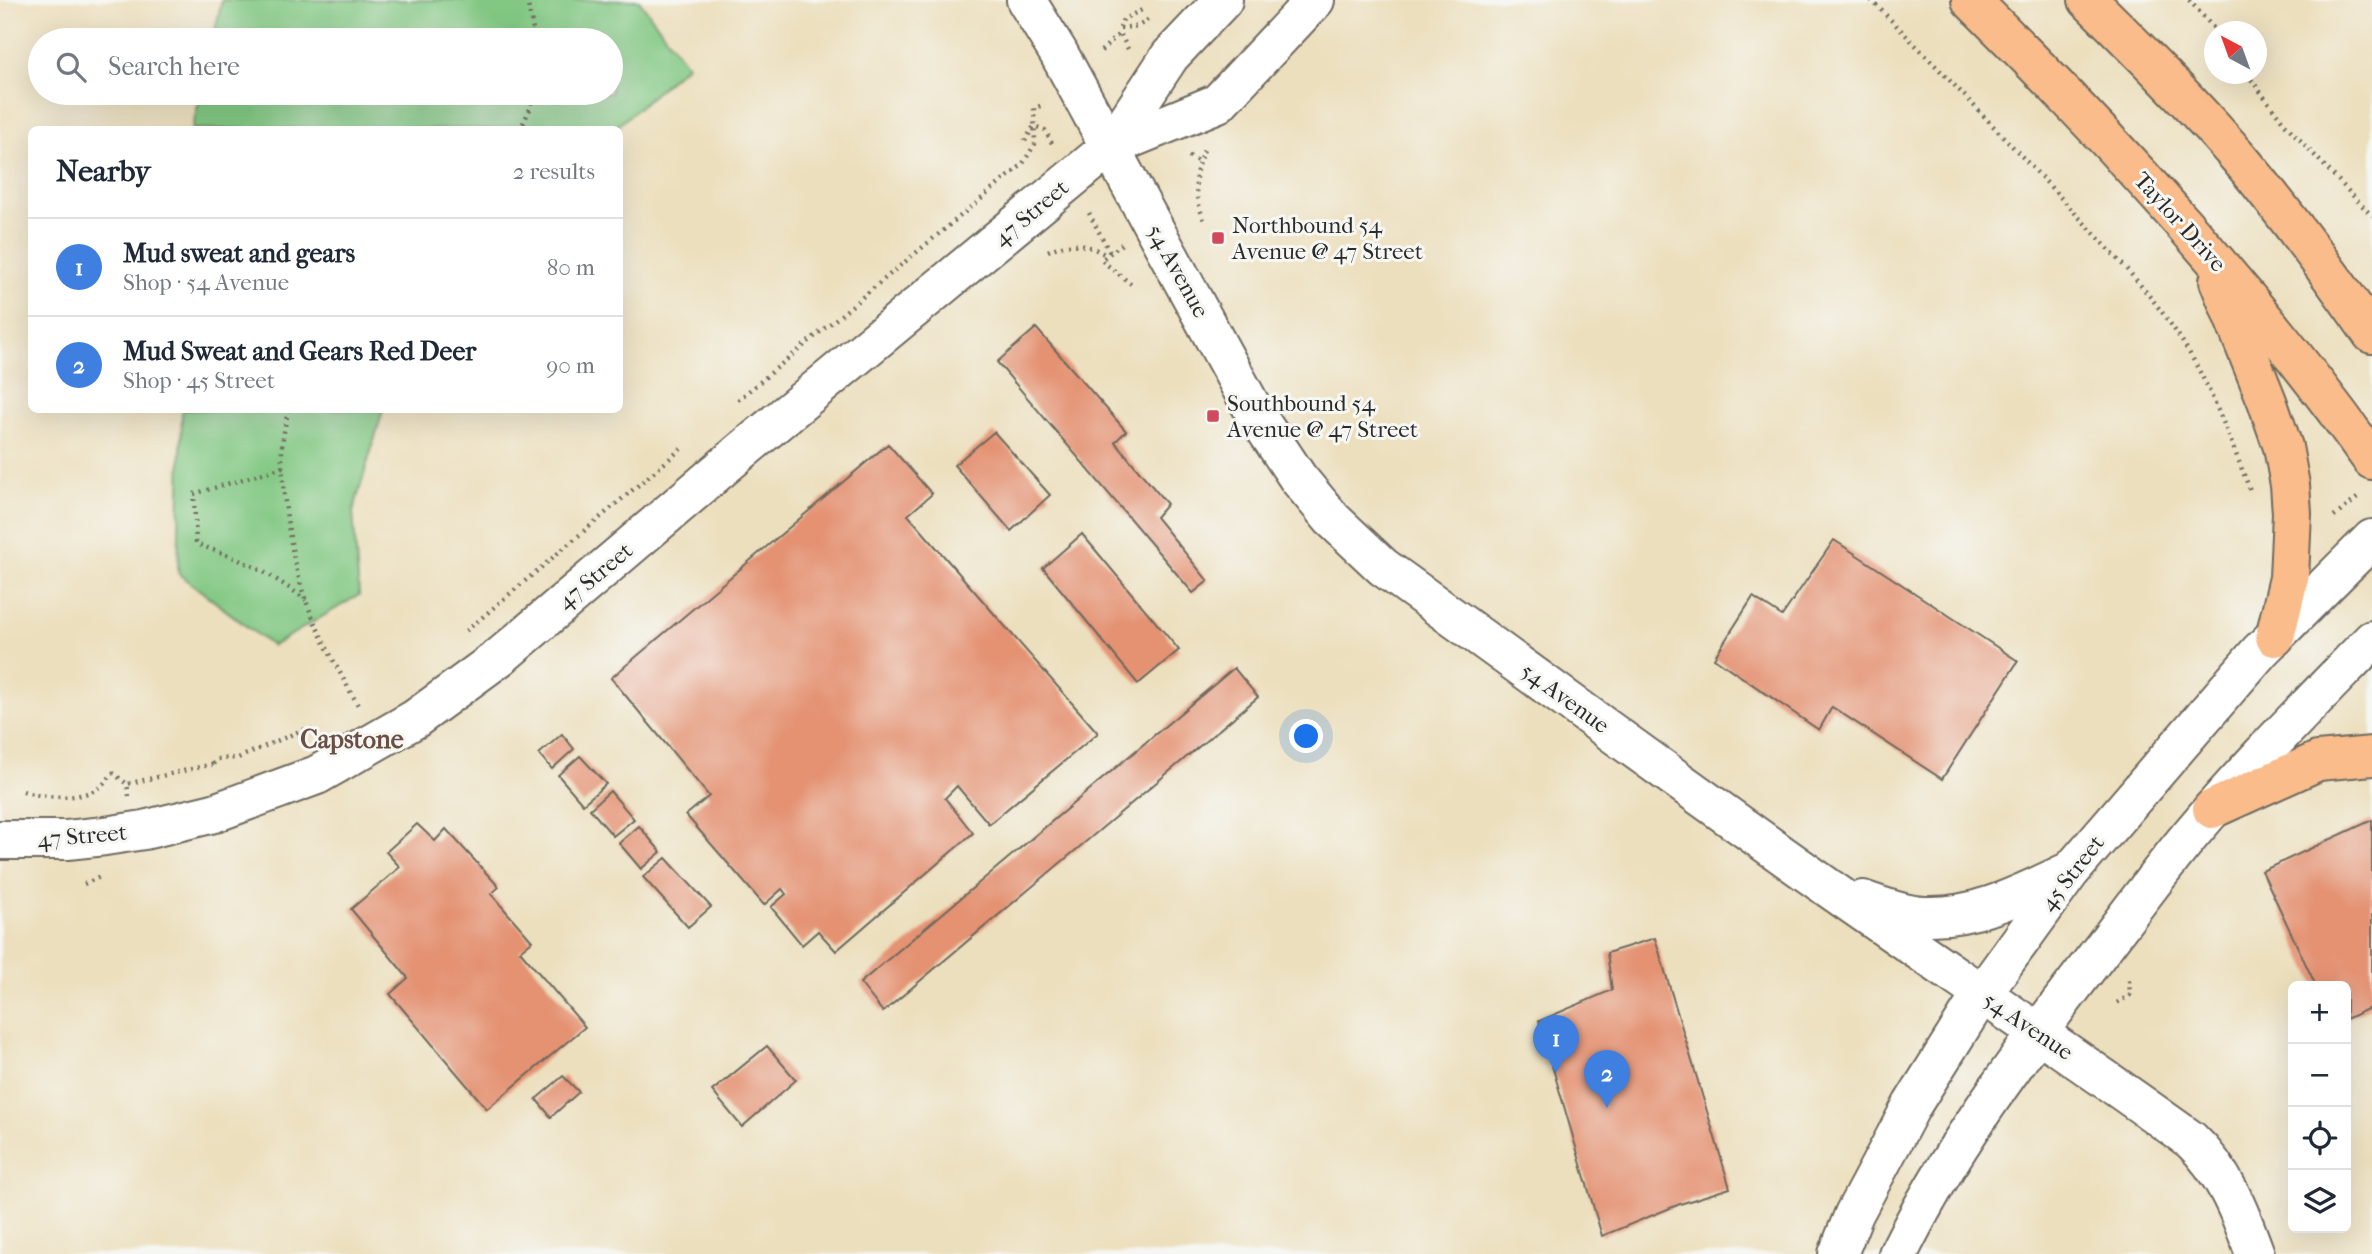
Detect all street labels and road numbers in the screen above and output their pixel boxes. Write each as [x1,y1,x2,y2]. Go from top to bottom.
street label: Taylor Drive [2128,167,2232,277]
street label: 47 Street [988,174,1074,252]
street label: 54 Avenue [1141,220,1215,322]
street label: 47 Street [552,537,638,615]
street label: 54 Avenue [1516,657,1614,739]
street label: 47 Street [36,819,128,853]
street label: 45 Street [2034,830,2110,916]
street label: 54 Avenue [1978,986,2078,1066]

